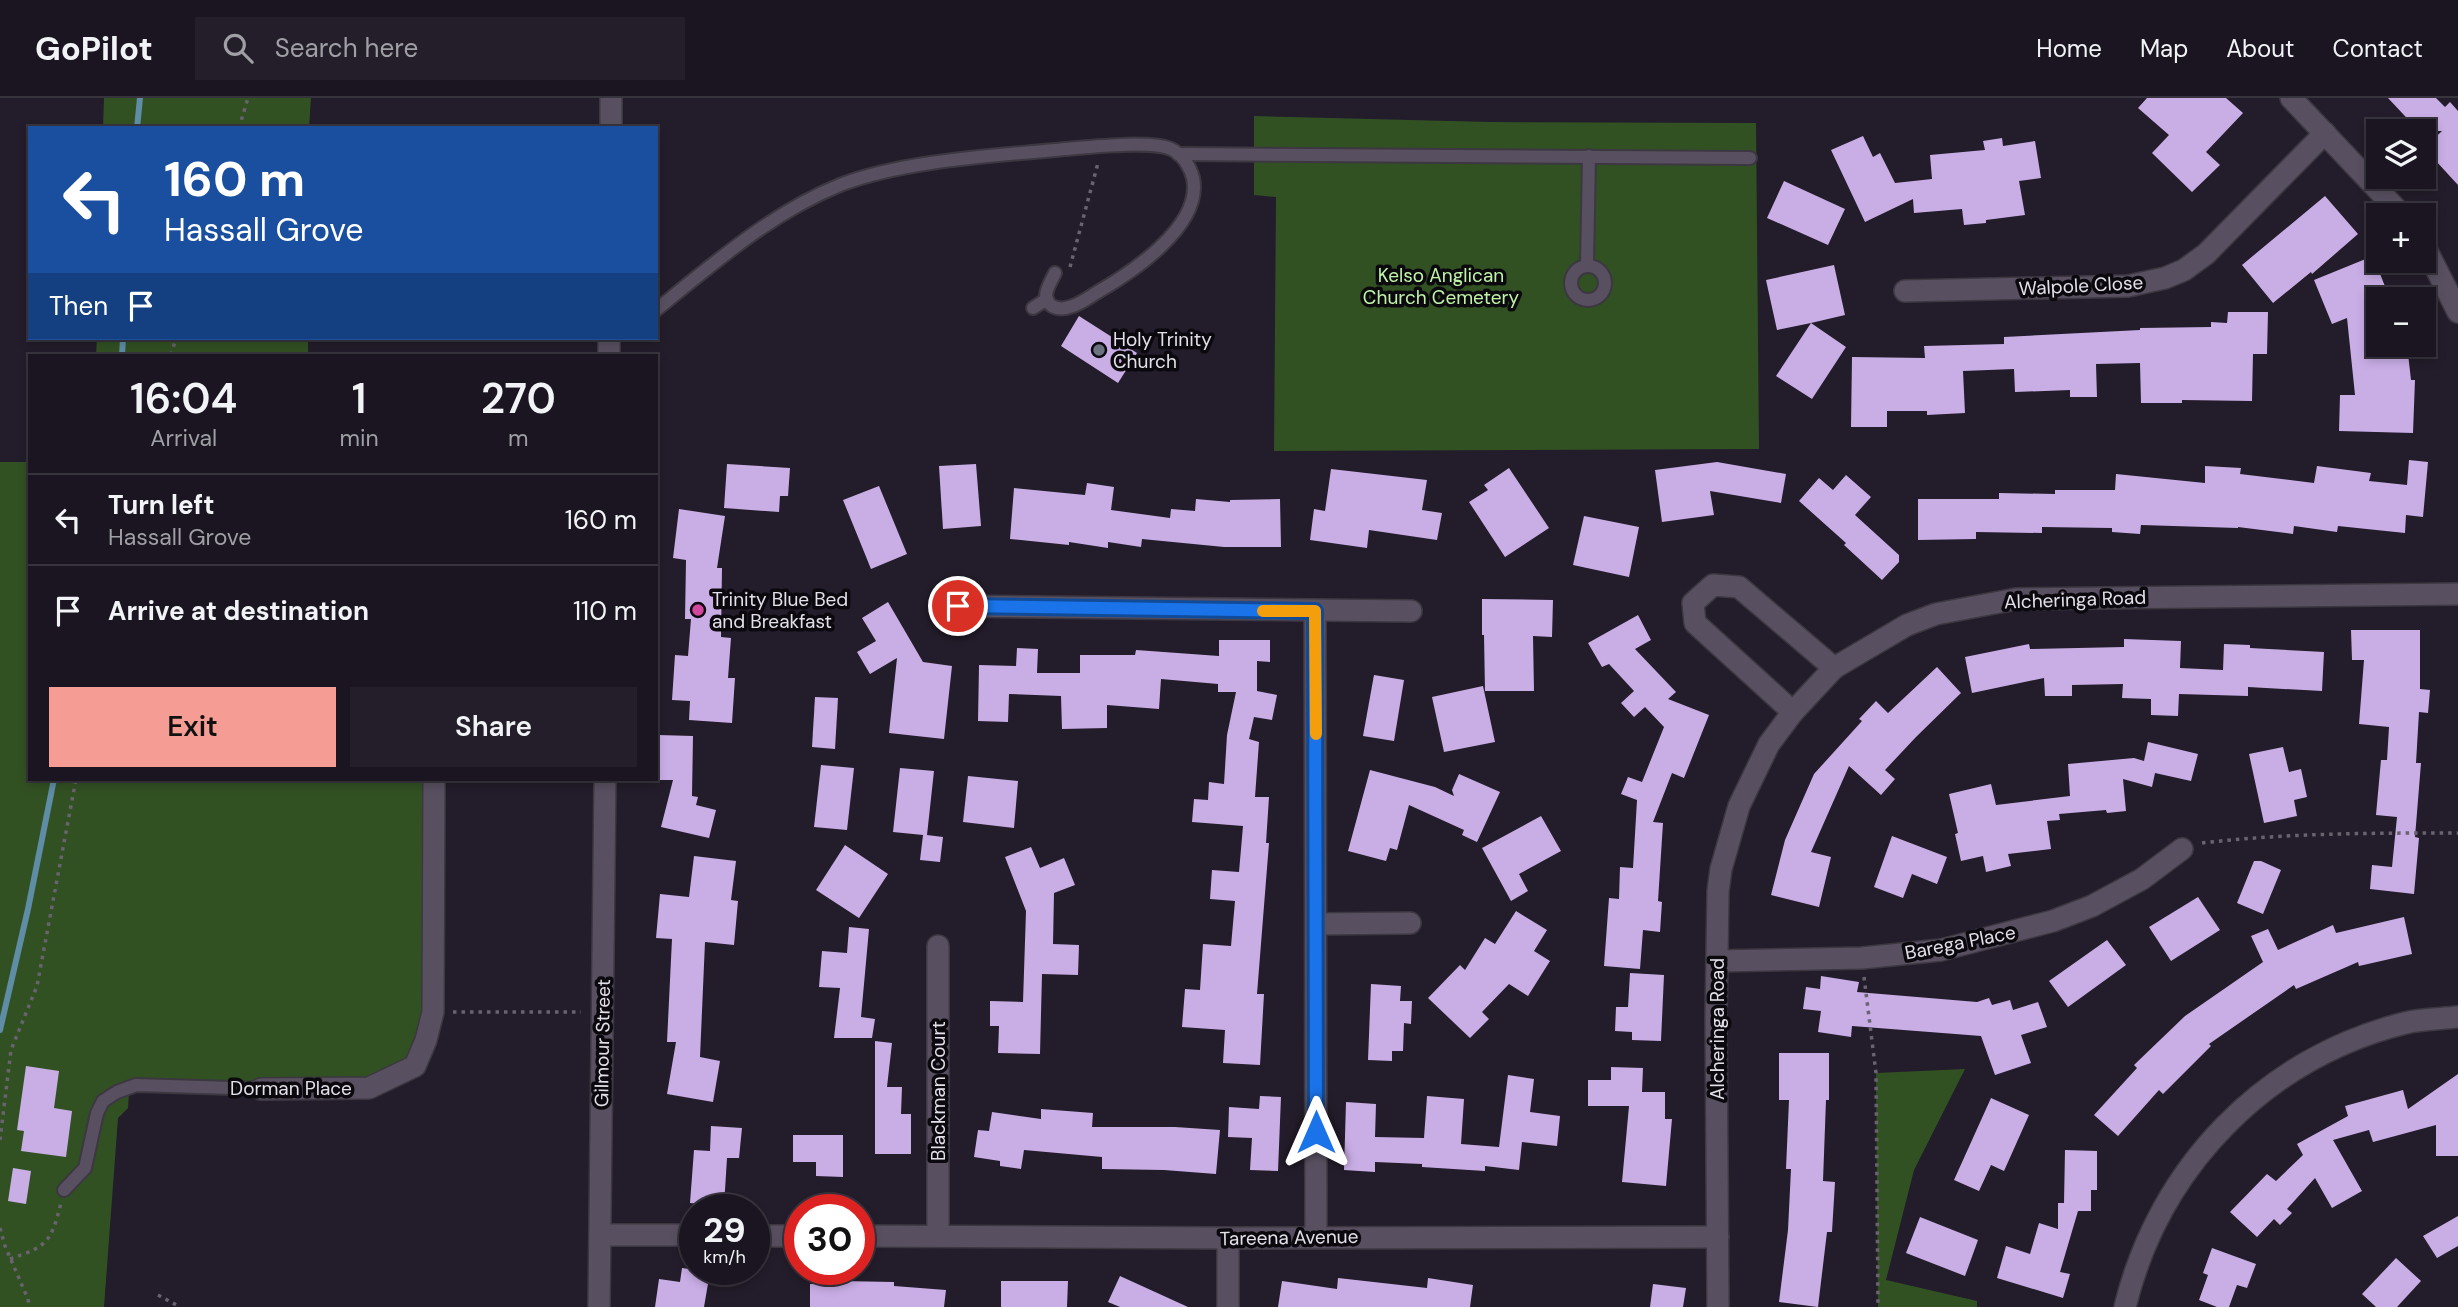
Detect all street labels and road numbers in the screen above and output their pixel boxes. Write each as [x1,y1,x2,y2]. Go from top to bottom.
street label: Walpole Close [2018,270,2144,301]
street label: Alcheringa Road [2004,585,2146,614]
street label: Barega Place [1903,919,2018,965]
street label: Alcheringa Road [1705,958,1730,1100]
street label: Gilmour Street [589,979,616,1107]
street label: Blackman Court [926,1021,951,1161]
street label: Dorman Place [230,1076,352,1101]
street label: Tareena Avenue [1219,1224,1359,1251]

